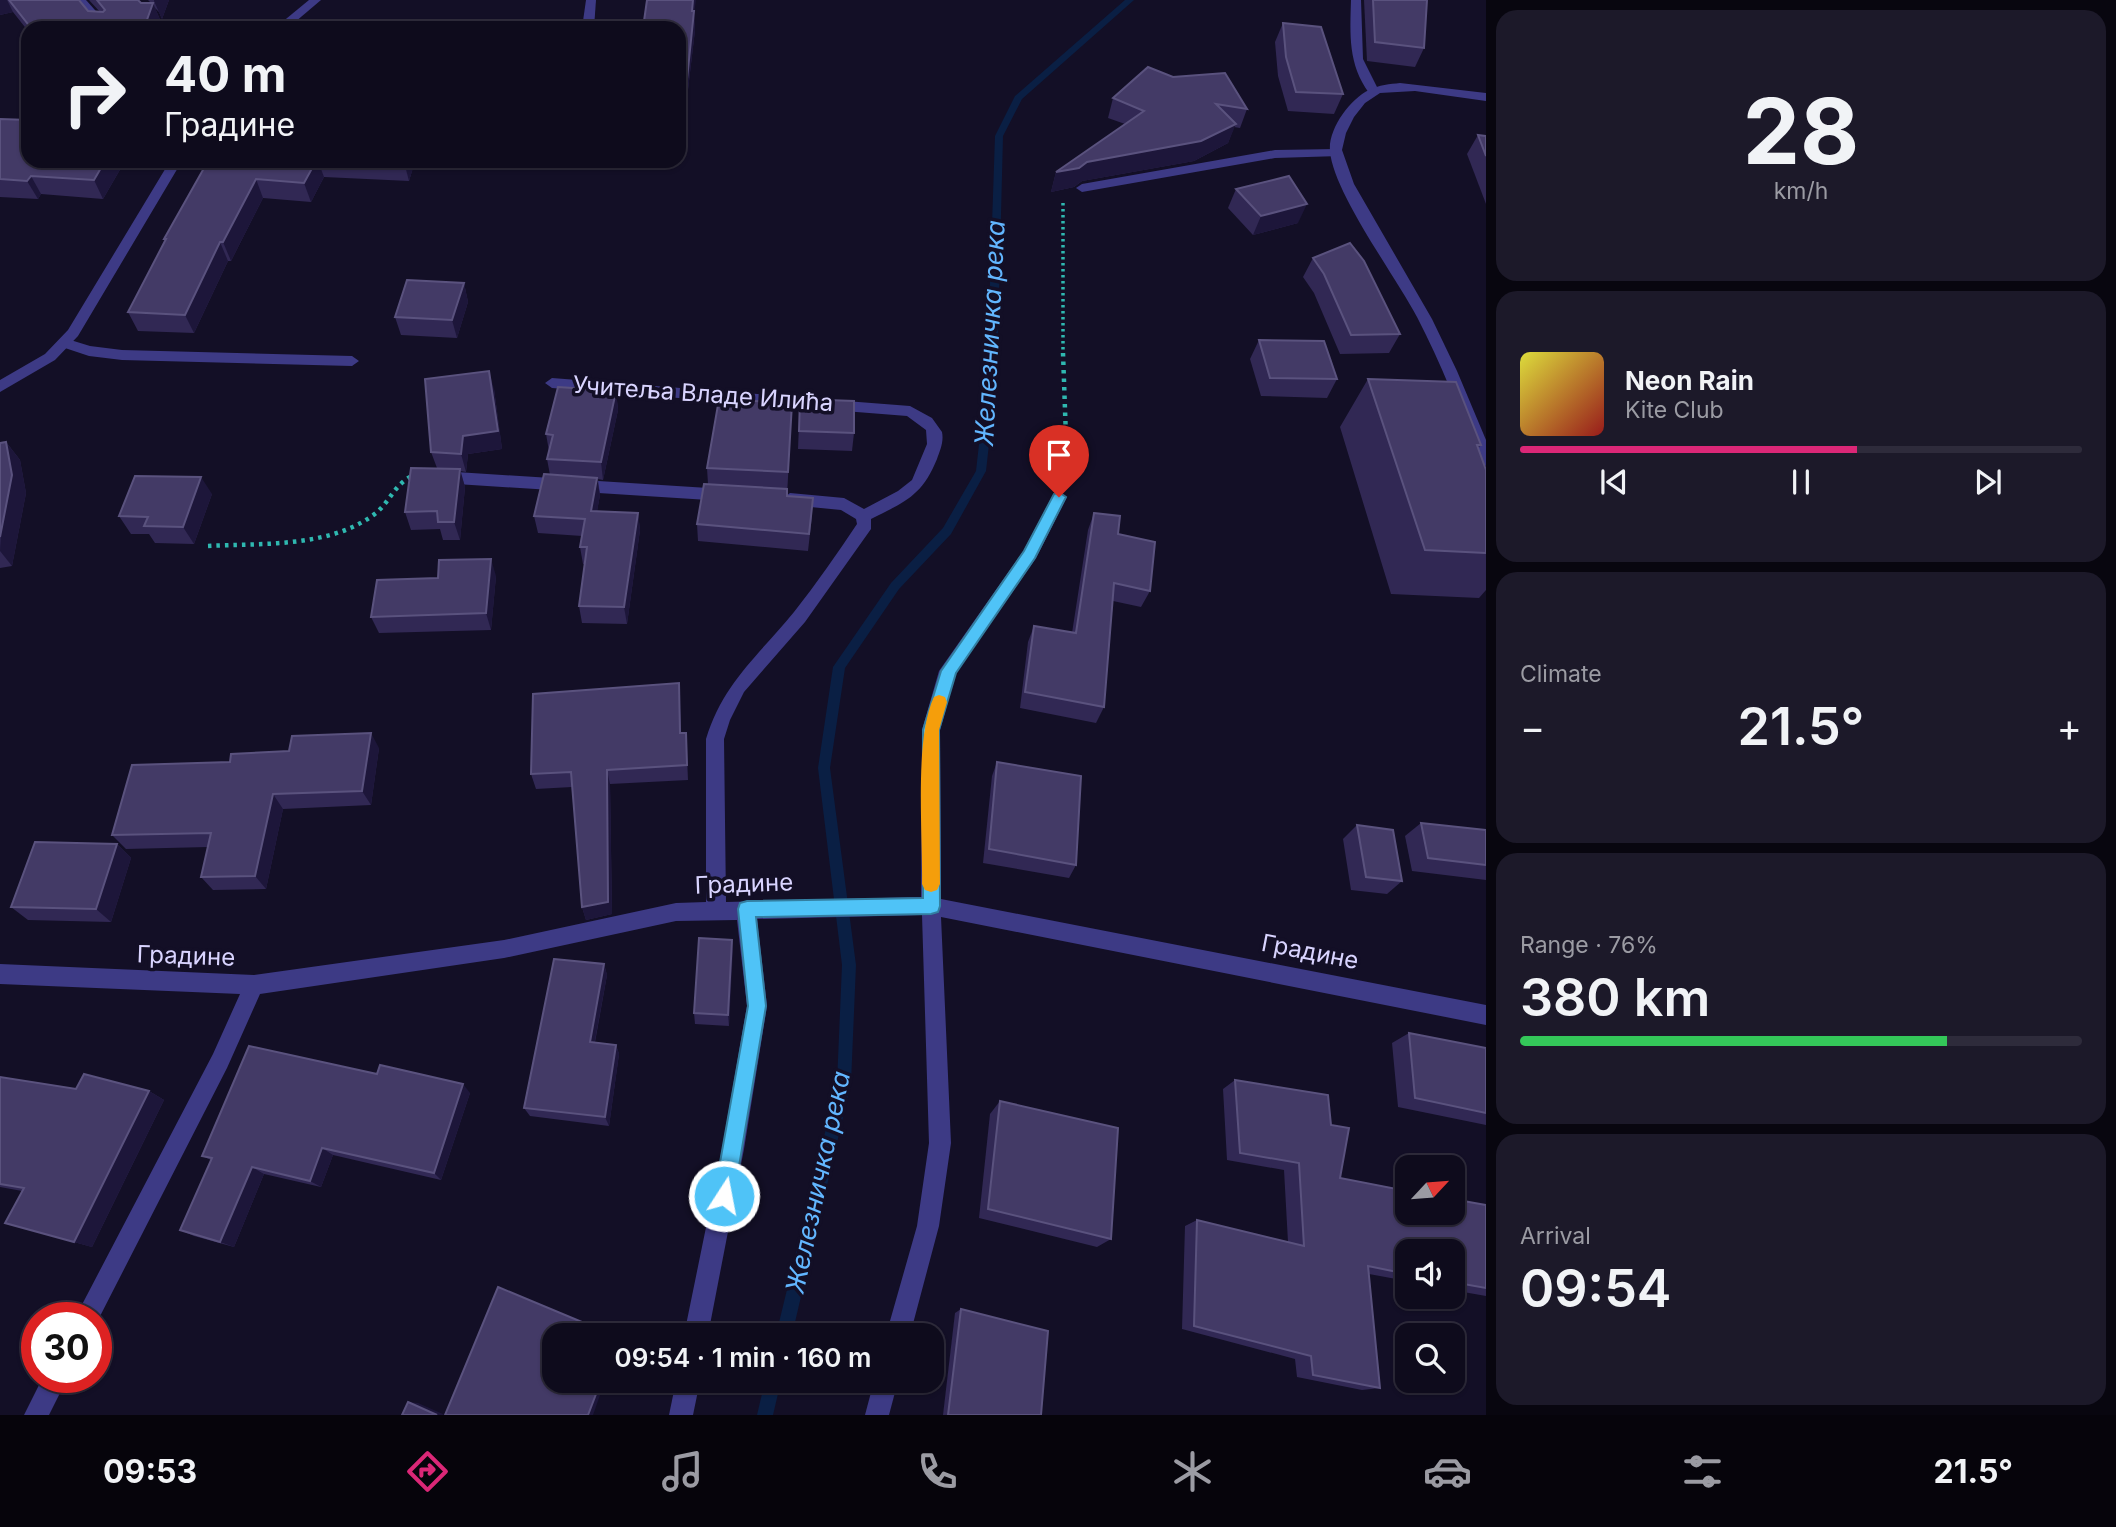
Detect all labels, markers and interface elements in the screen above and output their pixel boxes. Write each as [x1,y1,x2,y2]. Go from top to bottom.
text: 40 m [164,45,287,104]
icon: right [49,49,140,140]
text: 28 [1743,76,1859,186]
text: Градине [164,105,295,144]
text: km/h [1774,177,1828,205]
water label: Железничка река [968,219,1011,448]
text: Neon Rain [1625,365,1754,396]
street label: Учитеља Владе Илића [572,370,834,417]
text: Kite Club [1625,396,1724,424]
pin [1029,425,1089,497]
icon: arrive [1040,436,1078,474]
icon: previous [1595,463,1633,501]
icon: pause [1782,463,1820,501]
icon: next [1969,463,2007,501]
text: Climate [1520,660,1602,688]
text: 21.5° [1738,695,1864,758]
text: − [1520,704,1545,750]
text: + [2057,704,2082,750]
street label: Градине [694,867,794,900]
street label: Градине [1259,928,1361,975]
text: Range · 76% [1520,931,1658,959]
street label: Градине [136,939,236,972]
text: 380 km [1520,966,1710,1029]
water label: Железничка река [779,1068,856,1297]
north arrow [1395,1155,1465,1225]
map controls [1395,1155,1465,1393]
position arrow [687,1159,761,1233]
text: Arrival [1520,1222,1591,1250]
button: sound [1395,1239,1465,1309]
text: 09:54 [1520,1257,1671,1320]
speed limit sign: 30 [21,1302,112,1393]
button: search [1395,1323,1465,1393]
text: 09:54 · 1 min · 160 m [615,1342,871,1373]
icon: directions [403,1447,452,1496]
icon: music [658,1447,707,1496]
icon: phone [913,1447,962,1496]
icon: climate [1168,1447,1217,1496]
icon: car [1423,1447,1472,1496]
icon: filters [1678,1447,1727,1496]
text: 09:53 [103,1452,197,1491]
text: 21.5° [1934,1452,2013,1491]

